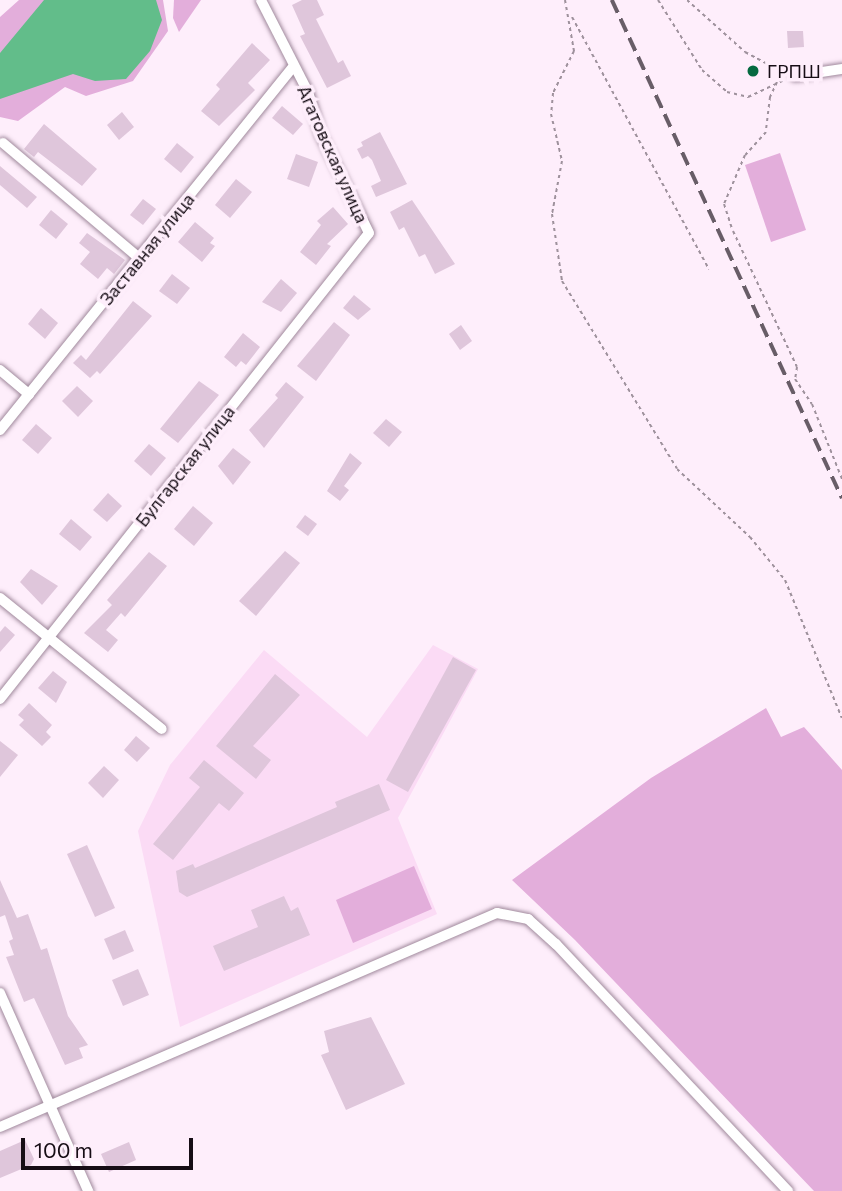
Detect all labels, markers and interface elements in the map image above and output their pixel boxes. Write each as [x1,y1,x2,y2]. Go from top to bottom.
place label: ГРПШ [767,60,821,82]
marker: ГРПШ [745,63,761,79]
street label: Агатовская улица [293,82,373,226]
street label: Заставная улица [95,189,199,309]
street label: Булгарская улица [131,401,239,531]
scale bar [24,1124,196,1168]
text: 100 m [34,1137,93,1162]

